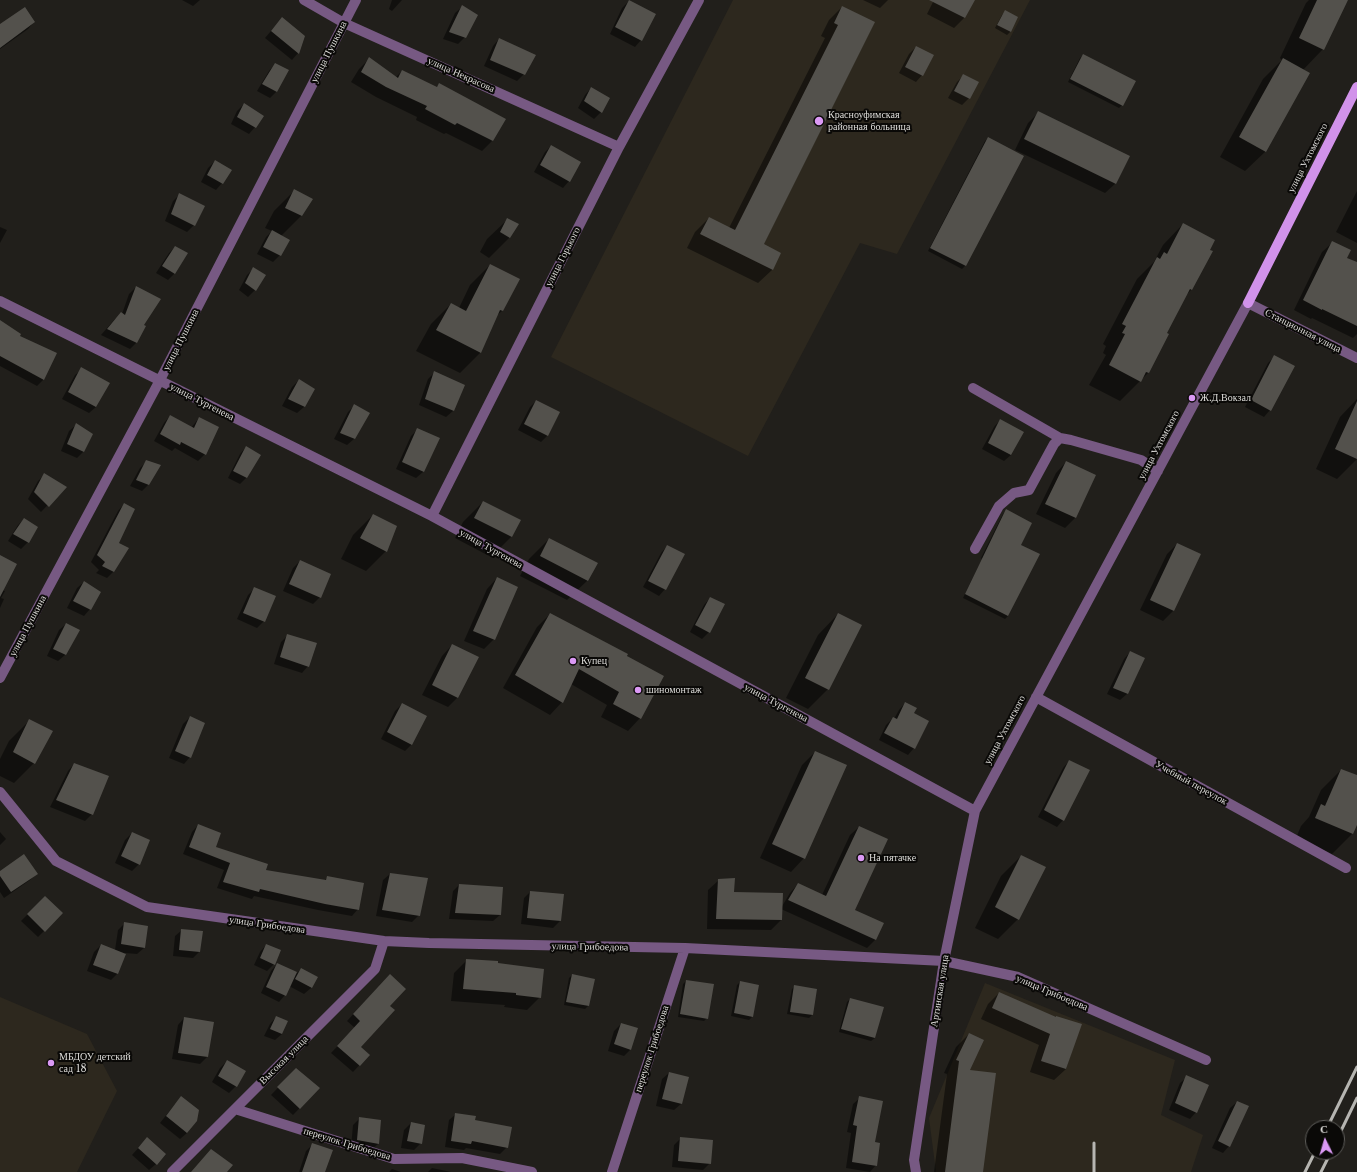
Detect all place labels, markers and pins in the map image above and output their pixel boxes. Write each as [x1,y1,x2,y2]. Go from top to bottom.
place label: Красноуфимская районная больница [828,109,910,132]
marker: Красноуфимская районная больница [813,115,825,127]
place label: Ж.Д.Вокзал [1200,392,1251,404]
marker: Ж.Д.Вокзал [1187,393,1197,403]
place label: Купец [581,655,607,667]
marker: Купец [568,656,578,666]
place label: шиномонтаж [646,684,702,696]
marker: шиномонтаж [633,685,643,695]
place label: На пятачке [869,852,916,864]
marker: На пятачке [856,853,866,863]
place label: МБДОУ детский сад 18 [59,1051,131,1074]
marker: МБДОУ детский сад 18 [46,1058,56,1068]

